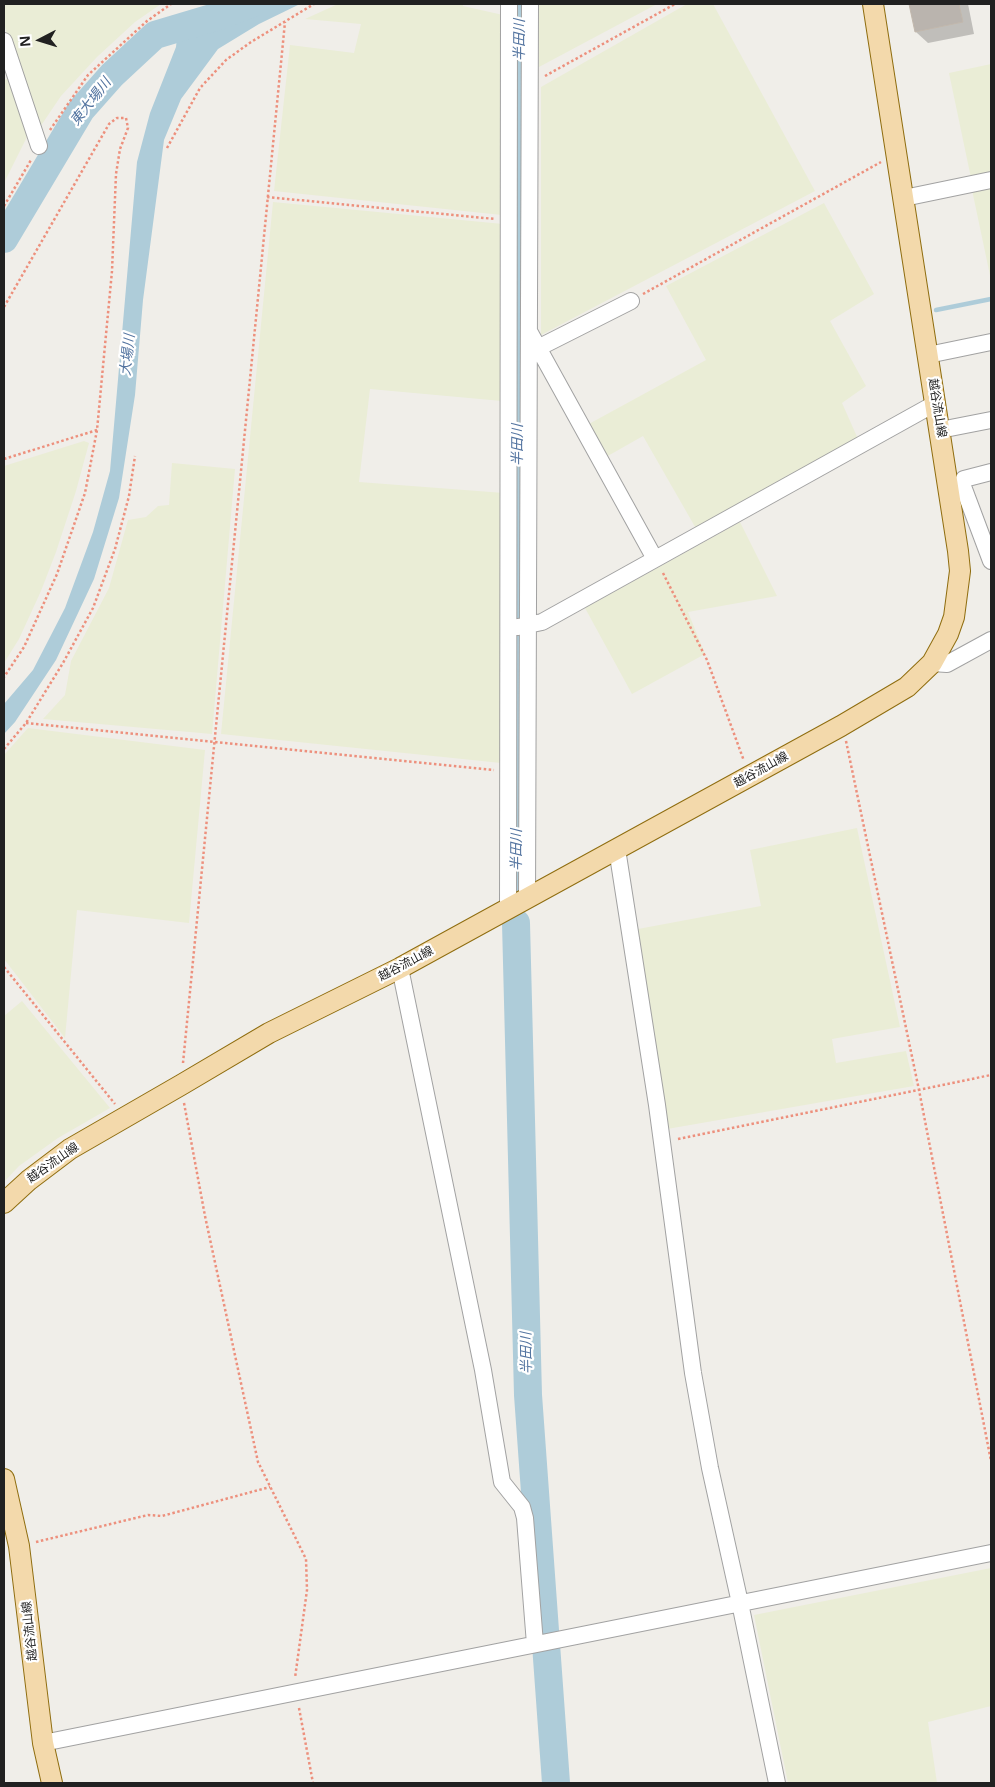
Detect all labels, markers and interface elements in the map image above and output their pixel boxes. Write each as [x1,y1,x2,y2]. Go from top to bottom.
north arrow [15,15,65,65]
water label: 半田川 [512,19,528,61]
text: N [15,35,35,48]
water label: 東大場川 [67,75,115,129]
water label: 大場川 [117,333,139,377]
street label: 越谷流山線 [925,377,949,439]
water label: 半田川 [510,424,526,466]
street label: 越谷流山線 [731,749,791,791]
water label: 半田川 [509,829,525,871]
street label: 越谷流山線 [376,944,436,984]
street label: 越谷流山線 [24,1140,82,1186]
water label: 半田川 [518,1332,536,1374]
street label: 越谷流山線 [20,1600,40,1662]

